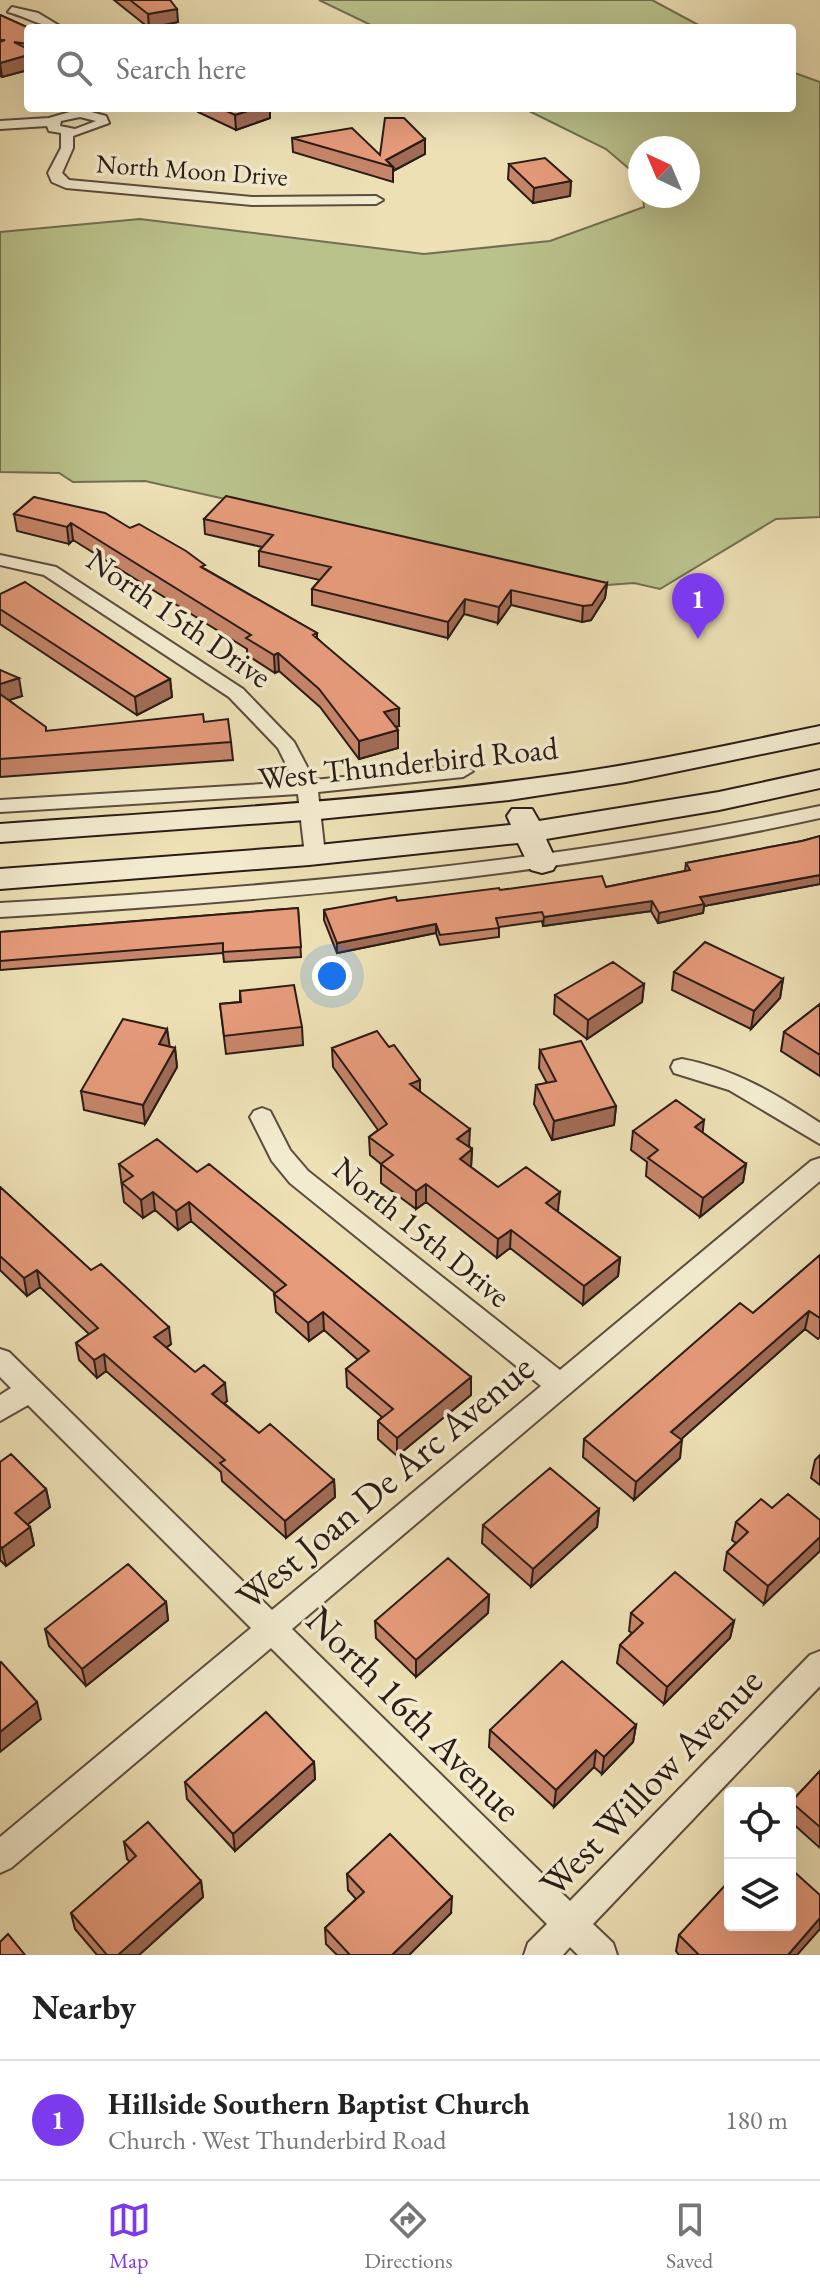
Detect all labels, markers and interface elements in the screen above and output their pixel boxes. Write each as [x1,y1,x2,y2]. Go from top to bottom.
search box [24,24,796,112]
icon: search [52,46,96,90]
text: Search here [116,49,246,88]
north arrow [628,136,700,208]
street label: North Moon Drive [95,146,289,194]
street label: North 15th Drive [78,539,280,697]
pin: 1 [672,573,724,639]
street label: West Thunderbird Road [256,726,561,800]
your location [312,956,352,996]
street label: North 15th Drive [325,1147,519,1317]
street label: West Joan De Arc Avenue [226,1343,544,1620]
street label: North 16th Avenue [296,1595,533,1832]
street label: West Willow Avenue [529,1657,773,1907]
map controls [724,1787,796,1931]
button: locate [724,1787,796,1859]
button: layers [724,1859,796,1931]
text: Nearby [32,1985,136,2029]
text: Hillside Southern Baptist Church [108,2084,530,2123]
text: 1 [51,2103,65,2137]
text: 180 m [725,2103,788,2137]
text: Church · West Thunderbird Road [108,2123,446,2157]
tab: Map [107,2198,151,2275]
tab: Directions [364,2198,453,2275]
tab: Saved [666,2198,713,2275]

